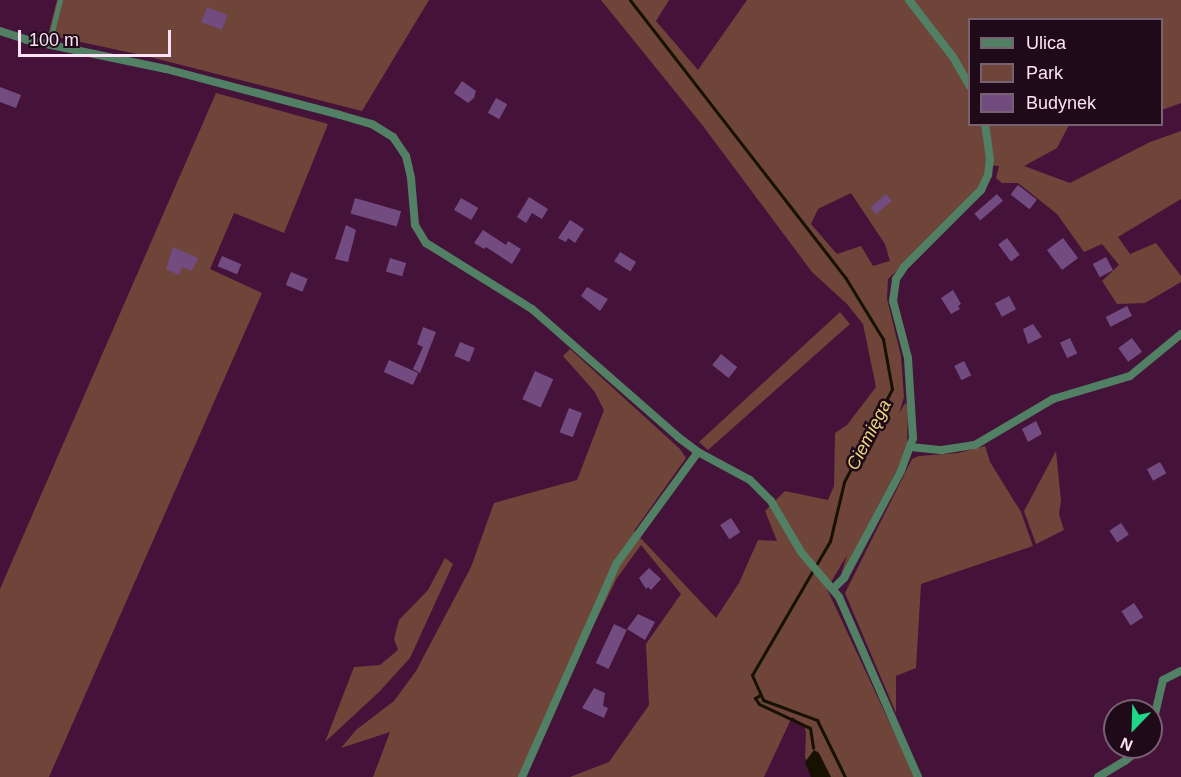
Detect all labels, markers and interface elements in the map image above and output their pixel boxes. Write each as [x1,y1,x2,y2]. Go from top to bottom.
scale bar [21,18,174,56]
legend [968,18,1163,126]
text: 100 m [29,30,79,50]
text: Ulica [1026,33,1066,53]
text: Park [1026,63,1063,83]
text: Budynek [1026,93,1096,113]
water label: Ciemięga [842,396,896,474]
north arrow [1103,699,1163,759]
text: N [1118,734,1135,754]

